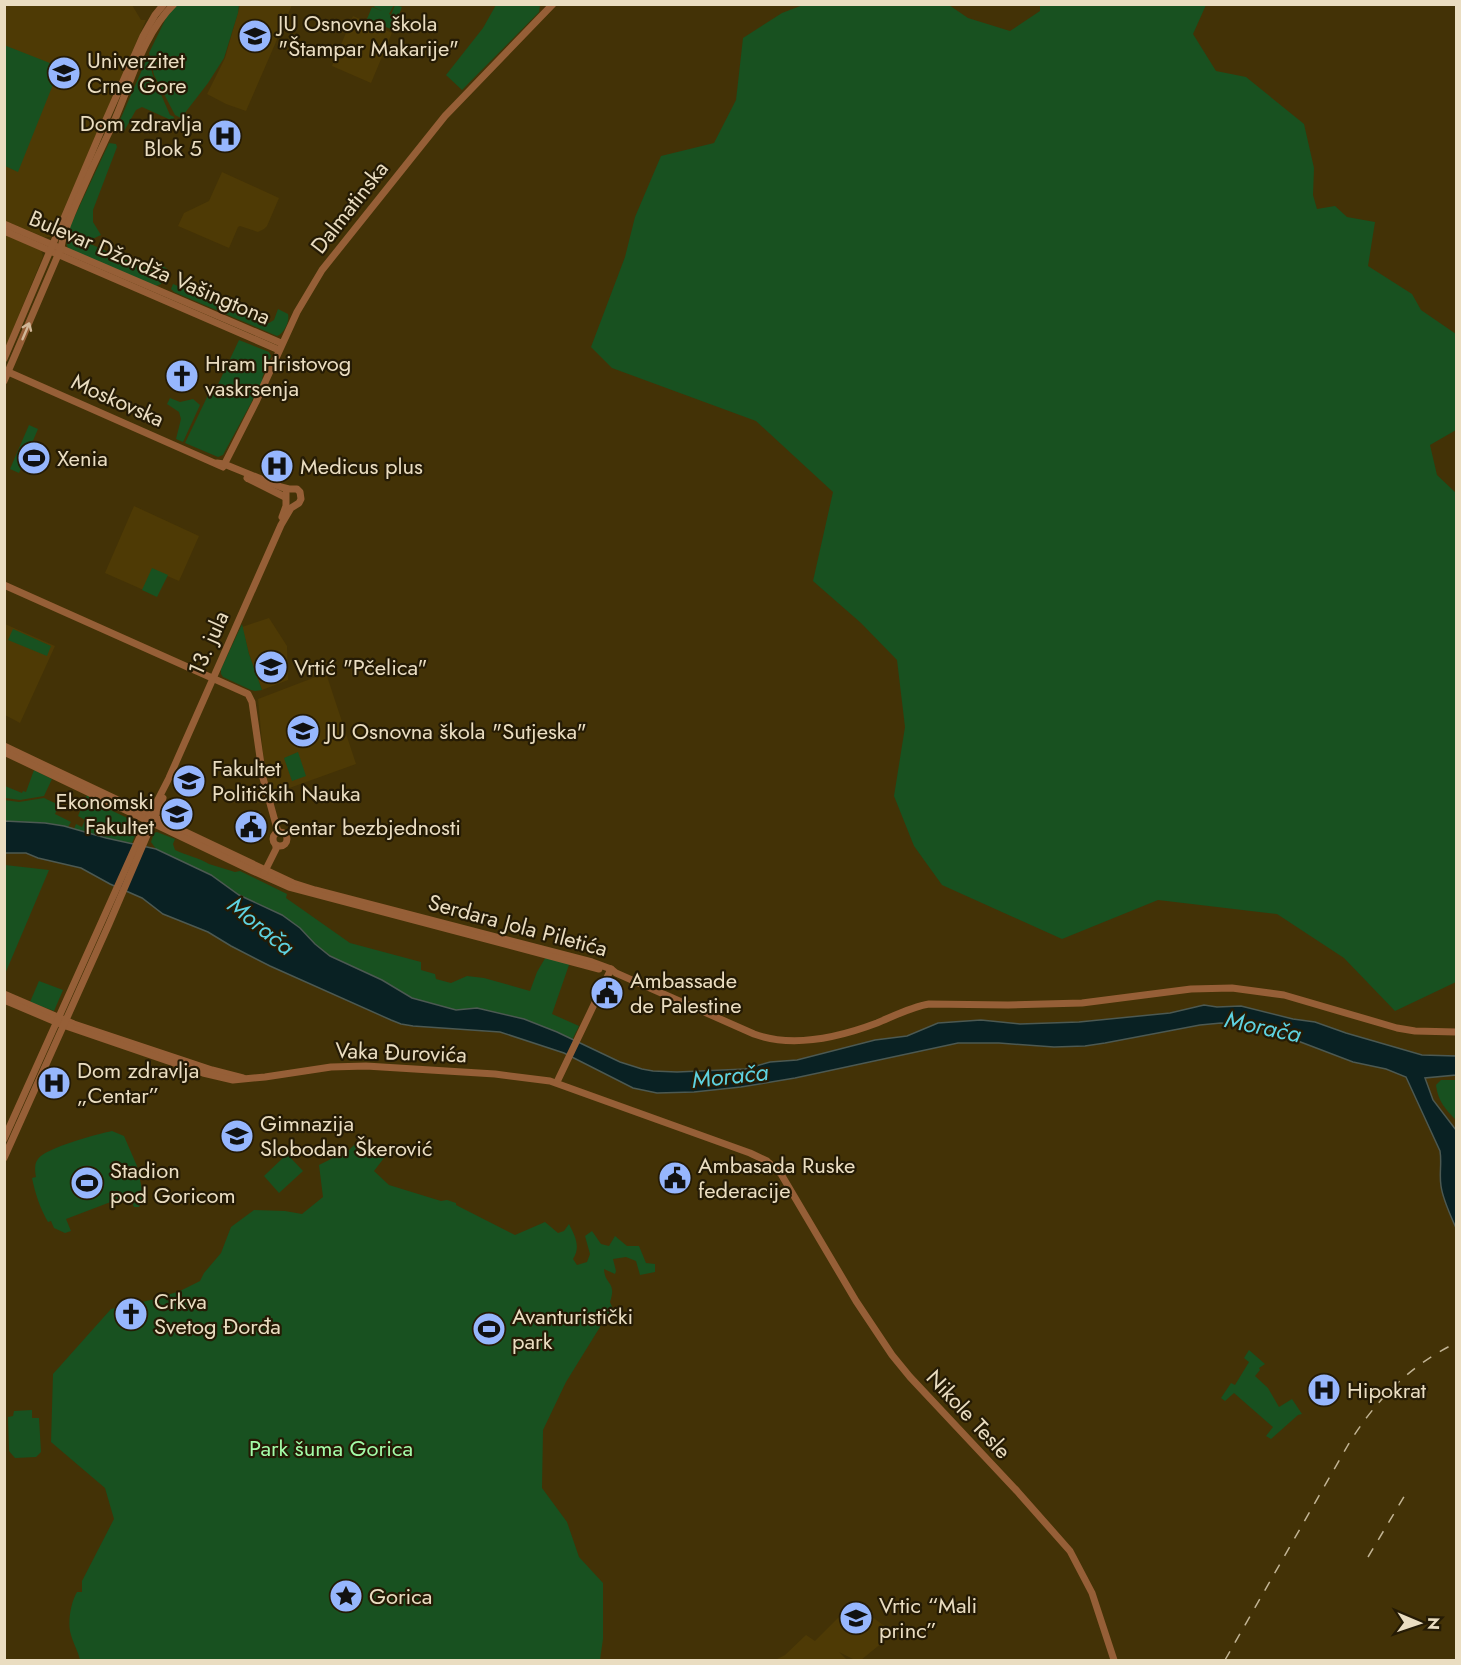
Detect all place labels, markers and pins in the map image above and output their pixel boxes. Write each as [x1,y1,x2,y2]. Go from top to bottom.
place label: JU Osnovna škola "Štampar Makarije" [275,7,459,64]
school or university icon: JU Osnovna škola "Štampar Makarije" [237,18,273,54]
place label: Univerzitet Crne Gore [87,44,187,101]
school or university icon: Univerzitet Crne Gore [46,55,82,91]
place label: Dom zdravlja Blok 5 [80,107,202,164]
hospital icon: Dom zdravlja Blok 5 [207,118,243,154]
place label: Hram Hristovog vaskrsenja [205,347,351,404]
church icon: Hram Hristovog vaskrsenja [164,358,200,394]
sports icon: Xenia [16,440,52,476]
place label: Xenia [57,442,108,474]
hospital icon: Medicus plus [259,448,295,484]
place label: Medicus plus [300,450,423,482]
school or university icon: Vrtić "Pčelica" [253,649,289,685]
place label: Vrtić "Pčelica" [294,651,428,683]
school or university icon: JU Osnovna škola "Sutjeska" [285,713,321,749]
place label: JU Osnovna škola "Sutjeska" [323,715,587,747]
place label: Fakultet Političkih Nauka [212,752,361,809]
school or university icon: Fakultet Političkih Nauka [171,763,207,799]
place label: Ekonomski Fakultet [56,785,155,842]
school or university icon: Ekonomski Fakultet [159,796,195,832]
public building icon: Centar bezbjednosti [233,809,269,845]
place label: Centar bezbjednosti [274,811,461,843]
place label: Ambassade de Palestine [630,964,742,1021]
public building icon: Ambassade de Palestine [589,975,625,1011]
place label: Dom zdravlja „Centar” [77,1054,199,1111]
hospital icon: Dom zdravlja „Centar” [36,1065,72,1101]
place label: Gimnazija Slobodan Škerović [260,1107,433,1164]
school or university icon: Gimnazija Slobodan Škerović [219,1118,255,1154]
place label: Ambasada Ruske federacije [698,1149,855,1206]
place label: Stadion pod Goricom [110,1154,236,1211]
public building icon: Ambasada Ruske federacije [657,1160,693,1196]
sports icon: Stadion pod Goricom [69,1165,105,1201]
place label: Crkva Svetog Đorđa [154,1285,281,1342]
church icon: Crkva Svetog Đorđa [113,1296,149,1332]
place label: Avanturistički park [512,1300,633,1357]
sports icon: Avanturistički park [471,1311,507,1347]
hospital icon: Hipokrat [1306,1372,1342,1408]
place label: Hipokrat [1347,1374,1427,1406]
place icon: Gorica [328,1578,364,1614]
place label: Gorica [369,1580,432,1612]
place label: Vrtic “Mali princ” [879,1589,977,1646]
school or university icon: Vrtic “Mali princ” [838,1600,874,1636]

